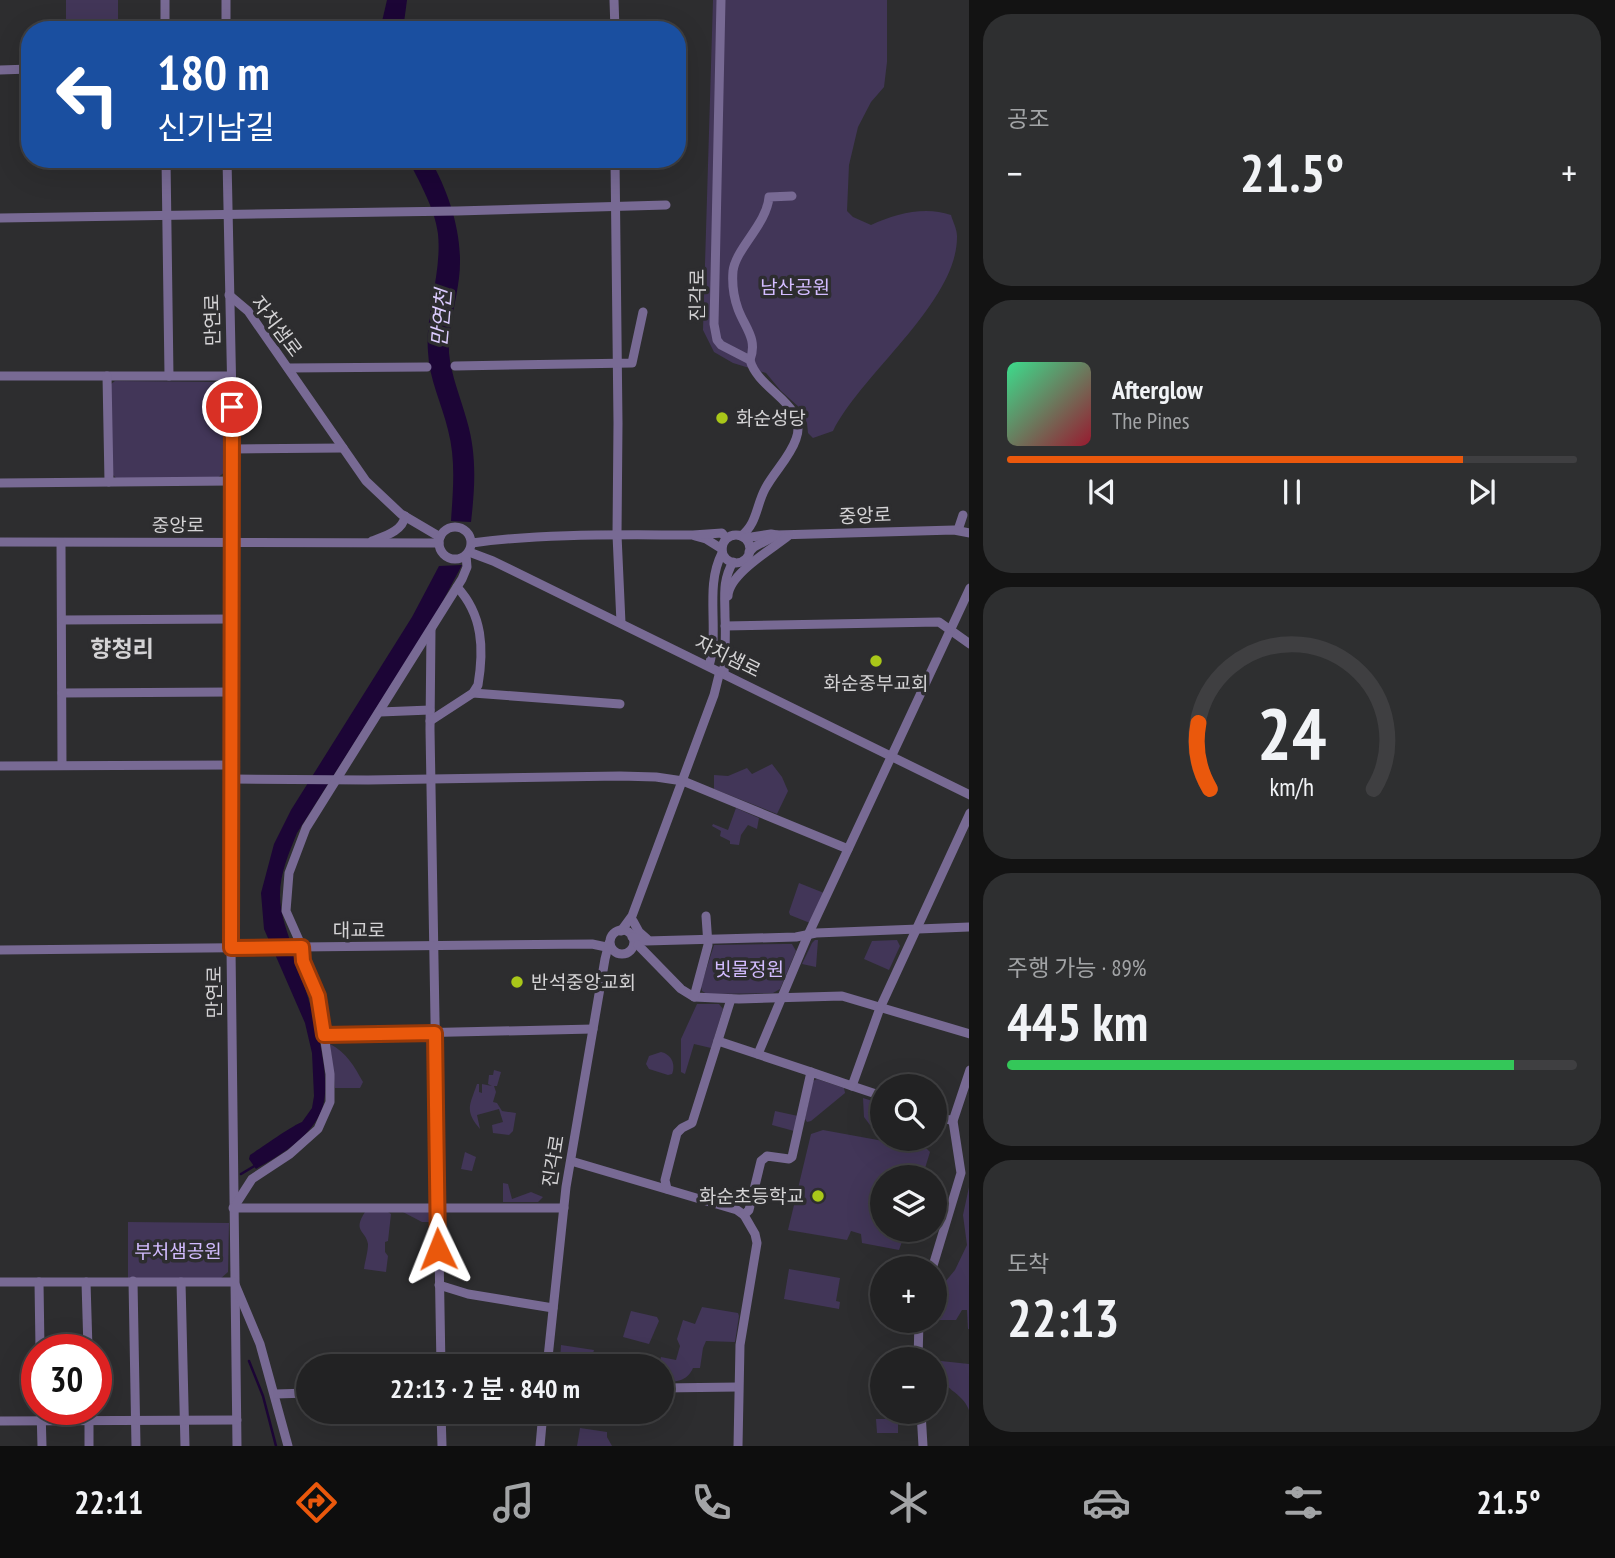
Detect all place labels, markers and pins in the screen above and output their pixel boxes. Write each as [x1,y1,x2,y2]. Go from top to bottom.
pin [202,377,262,437]
place label: 화순성당 [736,406,806,430]
marker: 화순성당 [714,410,730,426]
marker: 화순중부교회 [868,653,884,669]
place label: 화순중부교회 [824,671,928,695]
place label: 반석중앙교회 [531,970,636,994]
marker: 반석중앙교회 [509,974,525,990]
place label: 화순초등학교 [699,1184,804,1208]
marker: 화순초등학교 [810,1188,826,1204]

